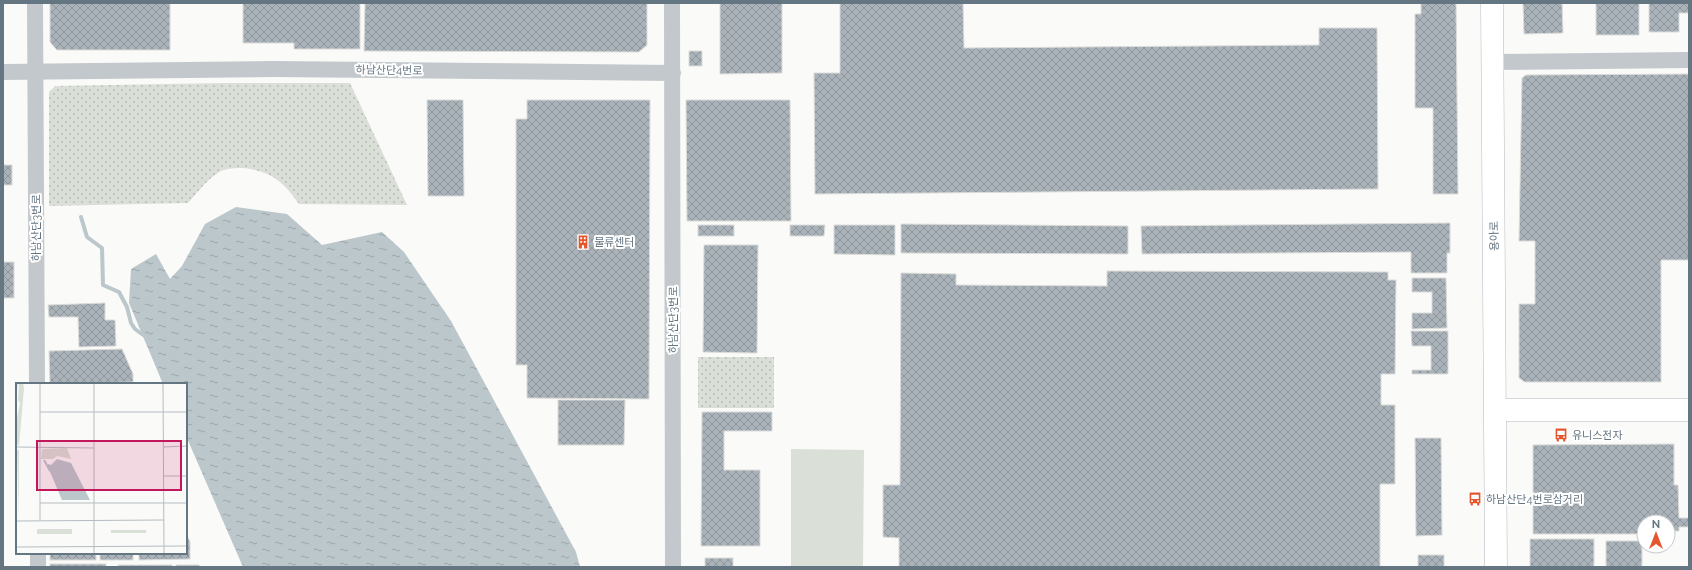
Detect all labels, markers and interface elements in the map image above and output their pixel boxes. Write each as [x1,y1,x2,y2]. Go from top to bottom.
street label: 하남산단4번로 [356,63,422,78]
street label: 하남산단3번로 [30,195,43,261]
street label: 용아로 [1488,221,1501,251]
building icon: 물류센터 [575,234,591,250]
place label: 물류센터 [594,236,634,249]
street label: 하남산단3번로 [667,287,680,353]
inset map [16,383,187,554]
bus stop icon: 유니스전자 [1553,427,1569,443]
place label: 유니스전자 [1572,429,1623,442]
bus stop icon: 하남산단4번로삼거리 [1467,491,1483,507]
place label: 하남산단4번로삼거리 [1486,493,1583,506]
north arrow [1636,514,1676,554]
text: N [1652,518,1660,531]

